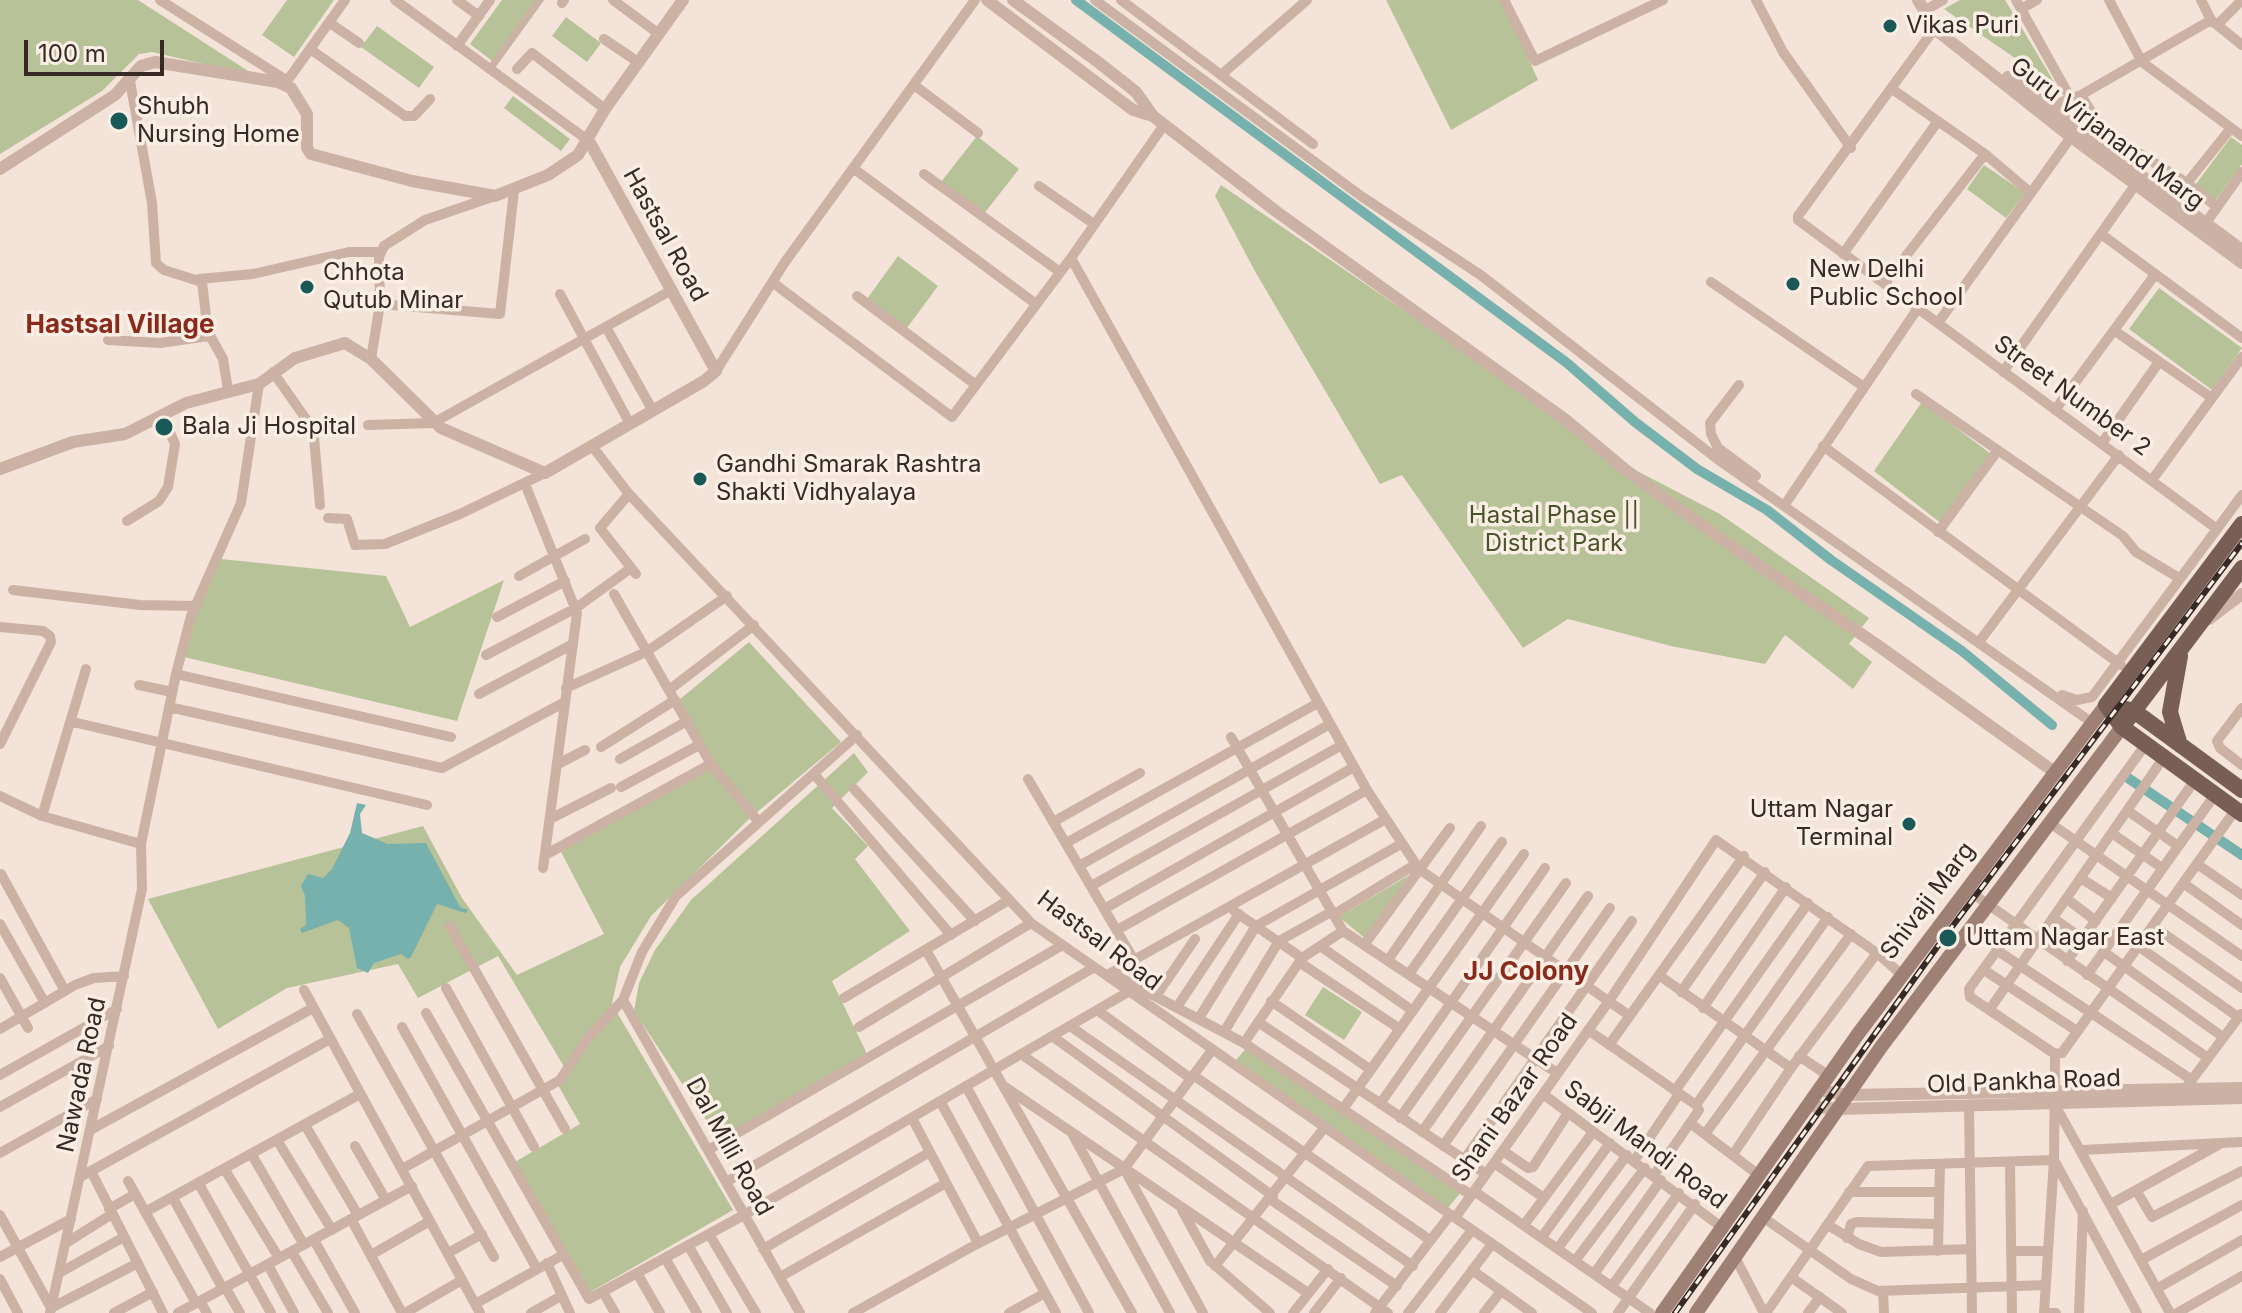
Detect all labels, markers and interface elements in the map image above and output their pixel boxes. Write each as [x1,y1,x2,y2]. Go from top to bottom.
place label: Vikas Puri [1906,12,2019,40]
marker: Vikas Puri [1881,17,1899,35]
scale bar [28,24,168,74]
text: 100 m [38,39,106,68]
street label: Guru Virjanand Marg [2005,52,2209,216]
place label: Shubh Nursing Home [137,93,300,149]
marker: Shubh Nursing Home [108,110,130,132]
street label: Hastsal Road [616,163,714,307]
place label: New Delhi Public School [1809,256,1963,312]
place label: Chhota Qutub Minar [323,259,463,315]
marker: New Delhi Public School [1784,275,1802,293]
marker: Chhota Qutub Minar [298,278,316,296]
district label: Hastsal Village [26,309,214,341]
street label: Street Number 2 [1988,329,2156,463]
place label: Bala Ji Hospital [182,413,356,441]
marker: Bala Ji Hospital [153,416,175,438]
place label: Gandhi Smarak Rashtra Shakti Vidhyalaya [716,451,981,507]
marker: Gandhi Smarak Rashtra Shakti Vidhyalaya [691,470,709,488]
park label: Hastal Phase || District Park [1469,502,1639,558]
place label: Uttam Nagar Terminal [1750,796,1893,852]
marker: Uttam Nagar Terminal [1900,815,1918,833]
street label: Shivaji Marg [1875,837,1981,965]
street label: Hastsal Road [1031,885,1167,997]
place label: Uttam Nagar East [1966,924,2164,952]
marker: Uttam Nagar East [1937,927,1959,949]
district label: JJ Colony [1463,956,1589,988]
street label: Nawada Road [52,995,112,1155]
street label: Shani Bazar Road [1446,1008,1584,1188]
street label: Old Pankha Road [1927,1064,2121,1100]
street label: Dal Milli Road [679,1073,779,1221]
street label: Sabji Mandi Road [1558,1074,1732,1216]

